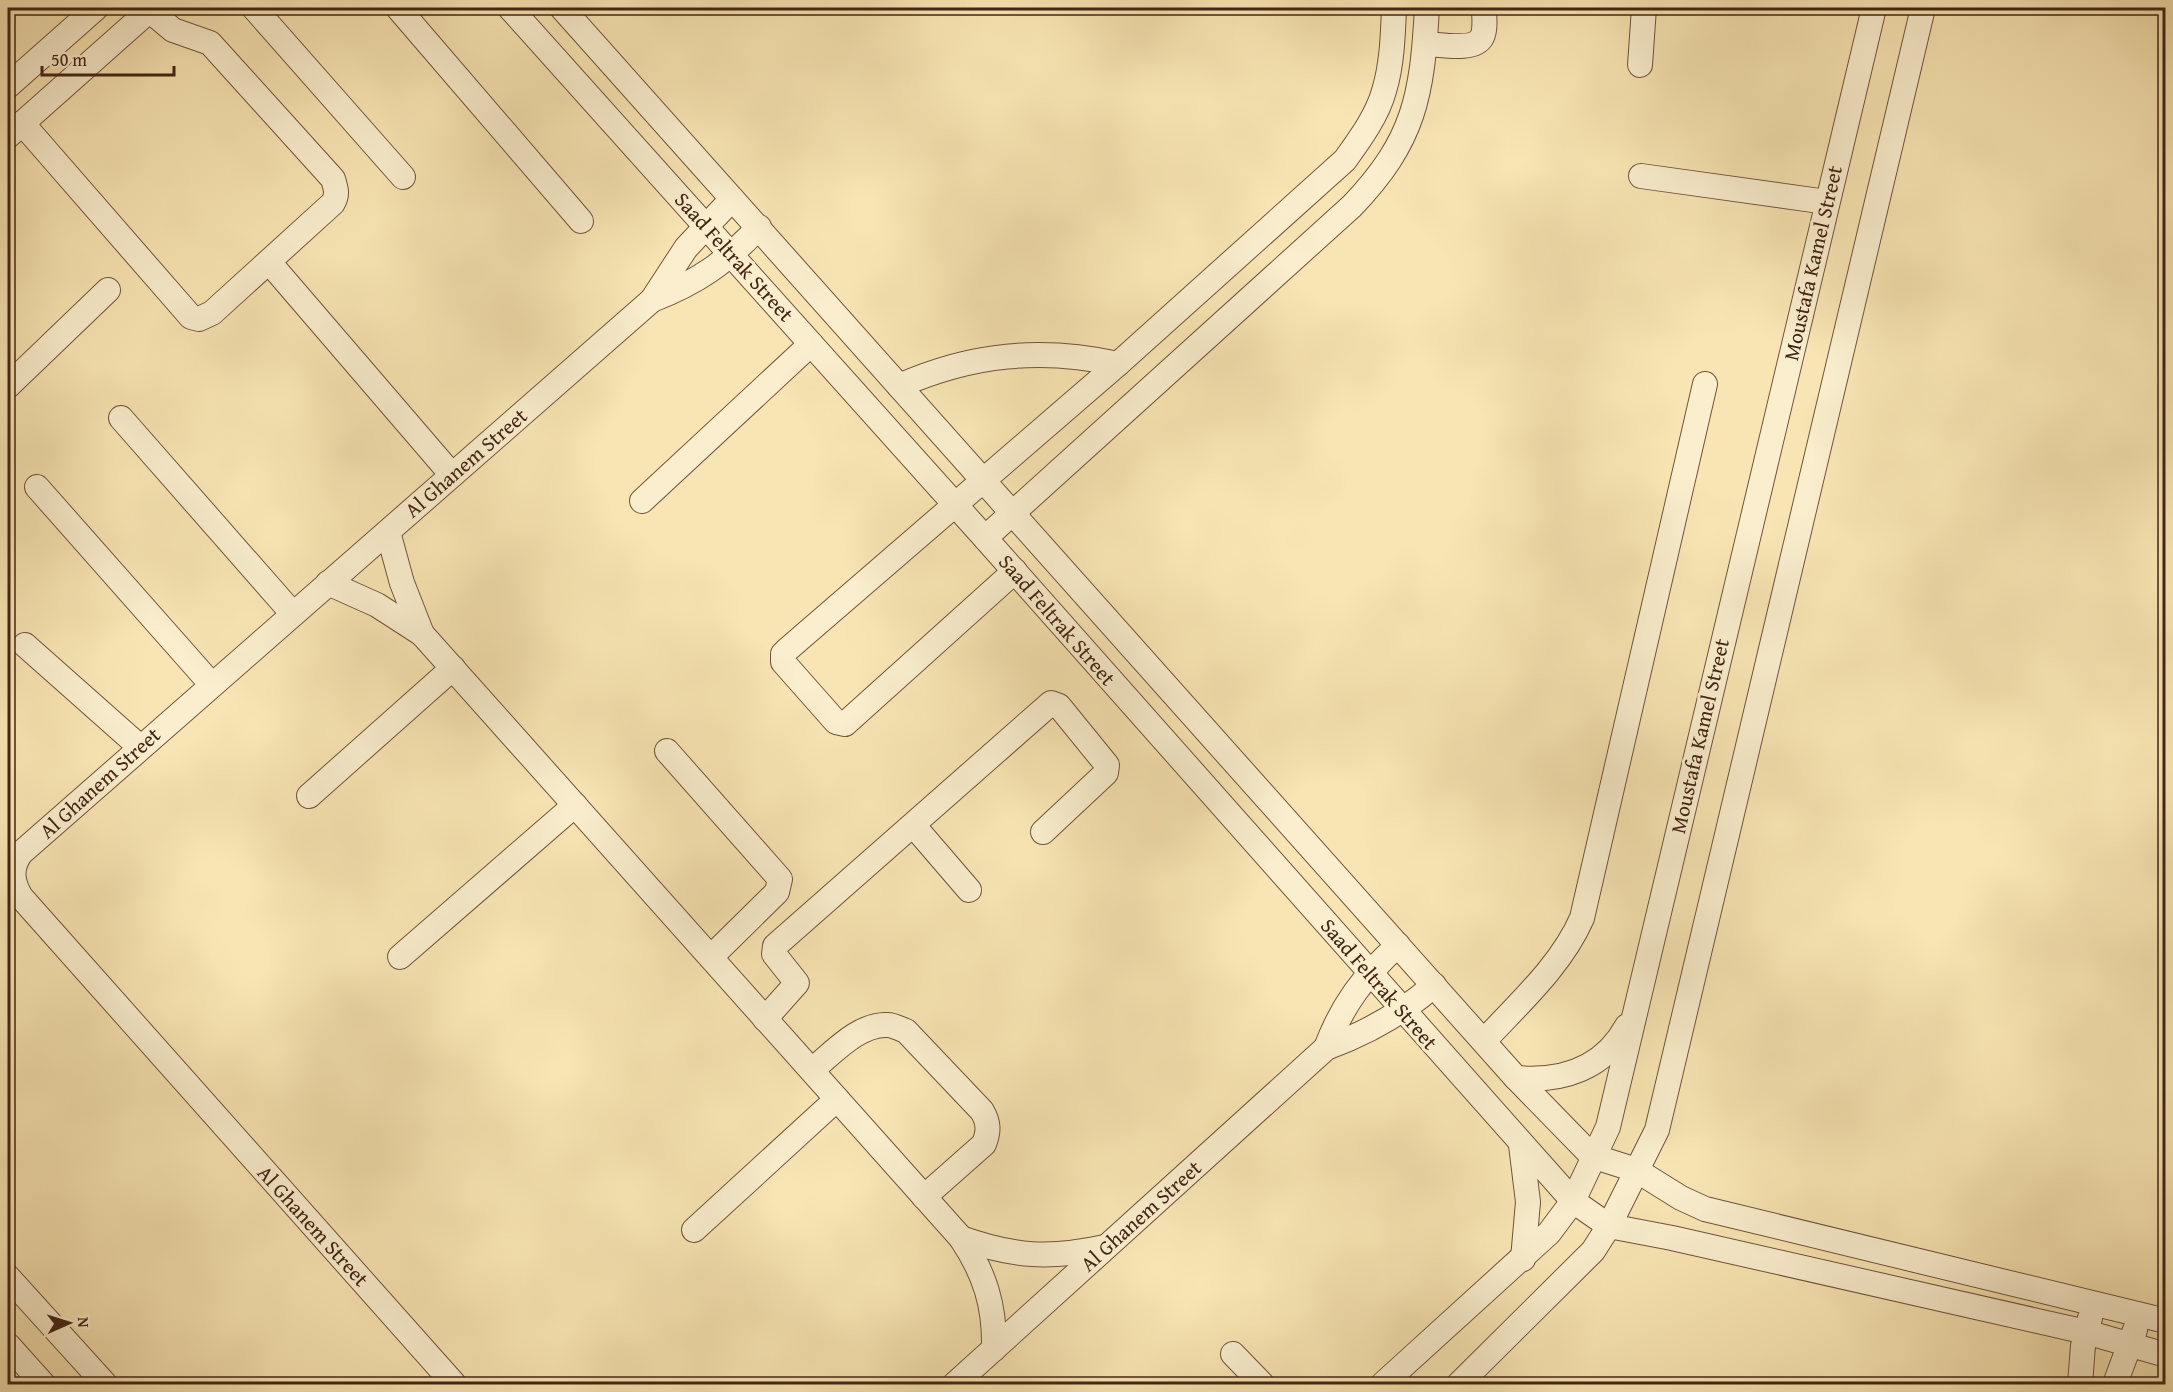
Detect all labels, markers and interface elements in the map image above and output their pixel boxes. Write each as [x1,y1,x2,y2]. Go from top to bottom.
scale bar [42,39,174,77]
text: 50 m [51,46,87,73]
street label: Moustafa Kamel Street [1775,162,1850,363]
street label: Saad Feltrak Street [668,185,802,329]
street label: Al Ghanem Street [397,400,534,525]
street label: Saad Feltrak Street [991,547,1124,693]
street label: Moustafa Kamel Street [1662,635,1737,836]
street label: Al Ghanem Street [32,719,168,846]
street label: Saad Feltrak Street [1313,911,1446,1057]
street label: Al Ghanem Street [1073,1152,1209,1279]
street label: Al Ghanem Street [250,1158,377,1294]
north arrow [39,1293,99,1353]
text: N [72,1316,96,1328]

